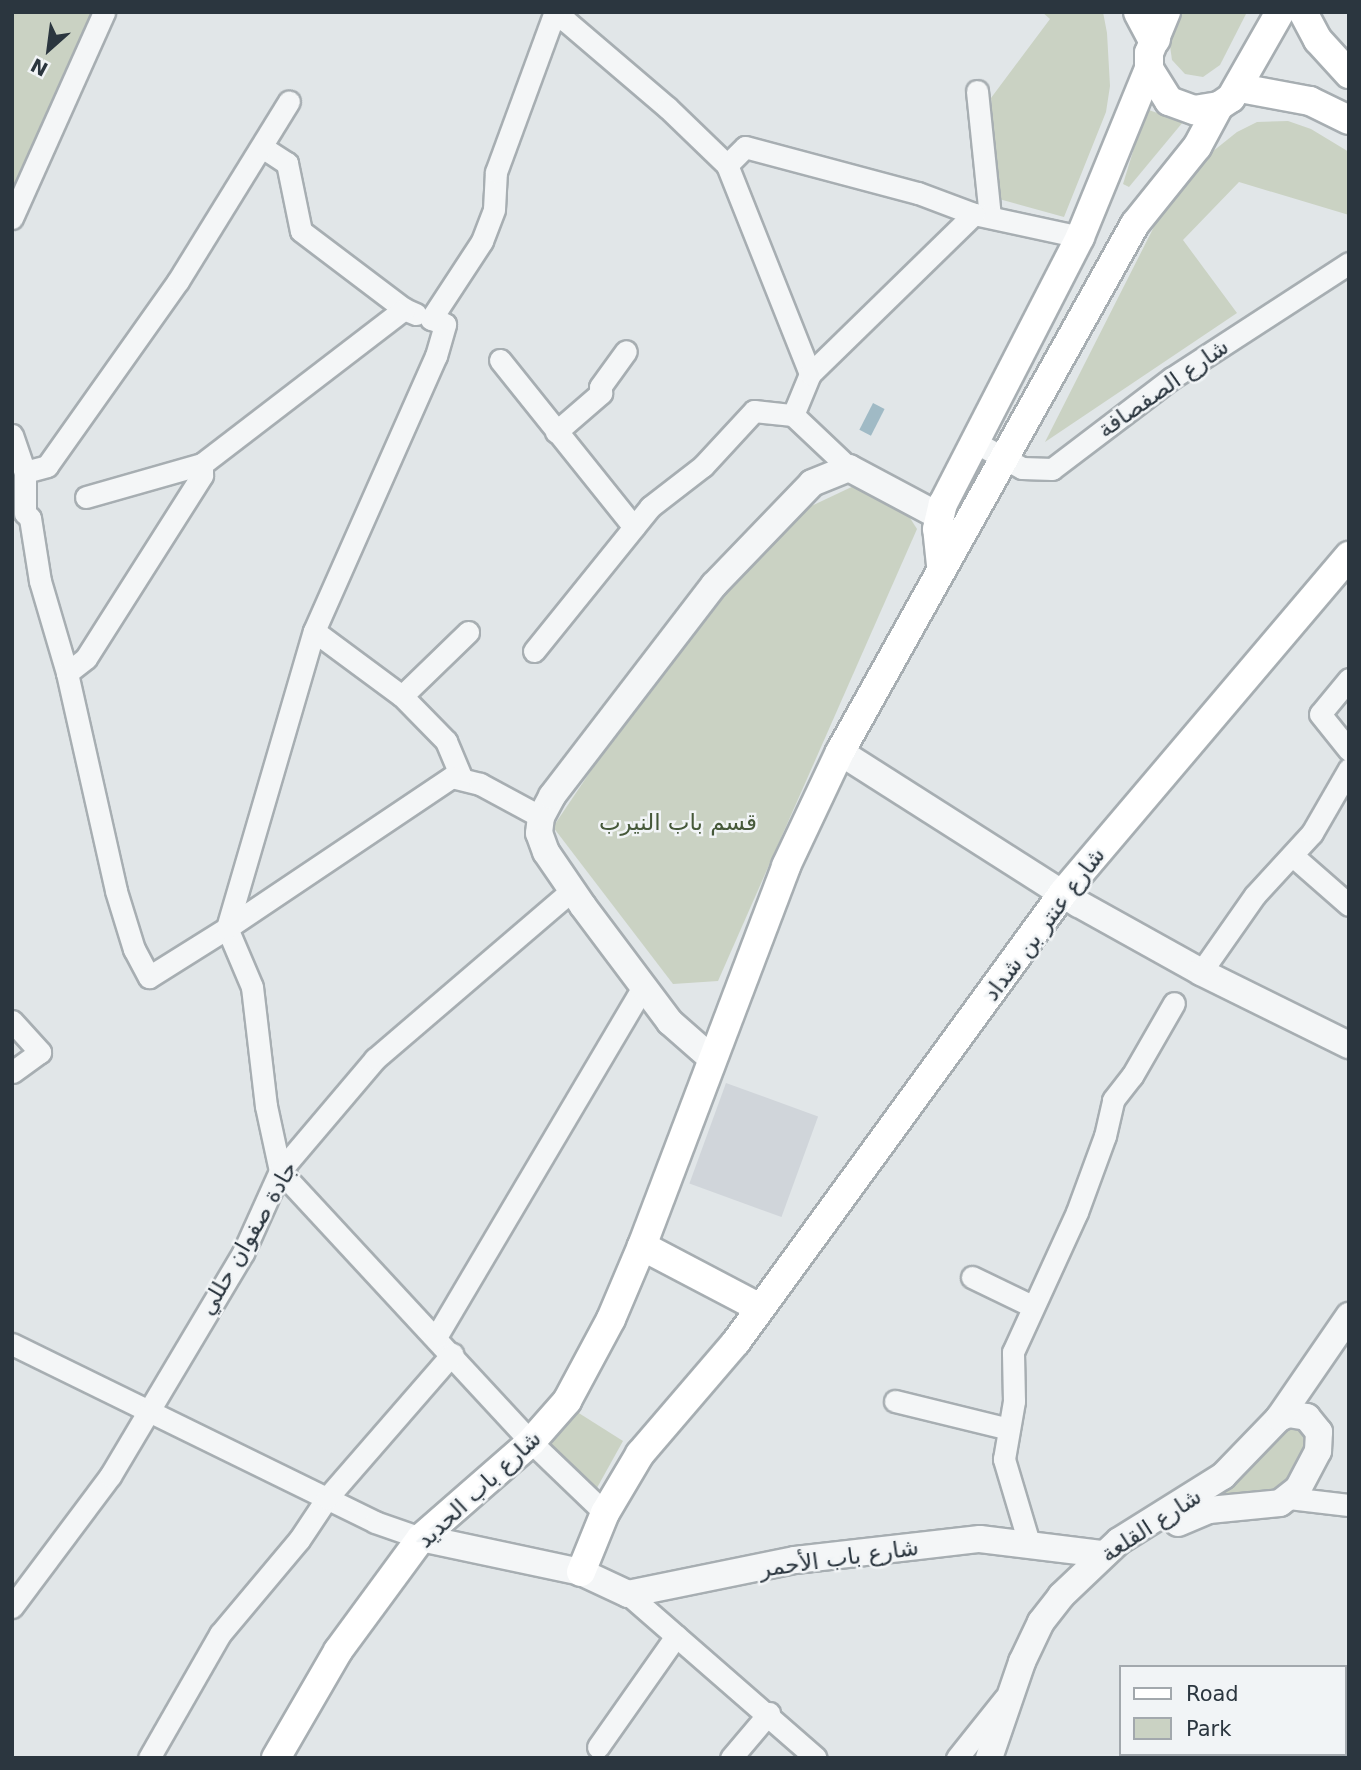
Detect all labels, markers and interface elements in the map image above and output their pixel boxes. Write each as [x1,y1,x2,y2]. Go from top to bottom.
north arrow [14,14,84,84]
text: N [27,54,51,81]
street label: شارع الصفصافة [1092,333,1234,443]
park label: قسم باب النيرب [599,808,757,836]
street label: شارع عنتر بن شداد [977,842,1111,1006]
street label: جادة صفوان حللي [193,1156,303,1320]
street label: شارع باب الحديد [411,1424,547,1554]
street label: شارع القلعة [1095,1482,1207,1568]
street label: شارع باب الأحمر [758,1533,920,1583]
legend [1120,1665,1347,1756]
text: Road [1186,1682,1239,1706]
text: Park [1186,1717,1231,1741]

